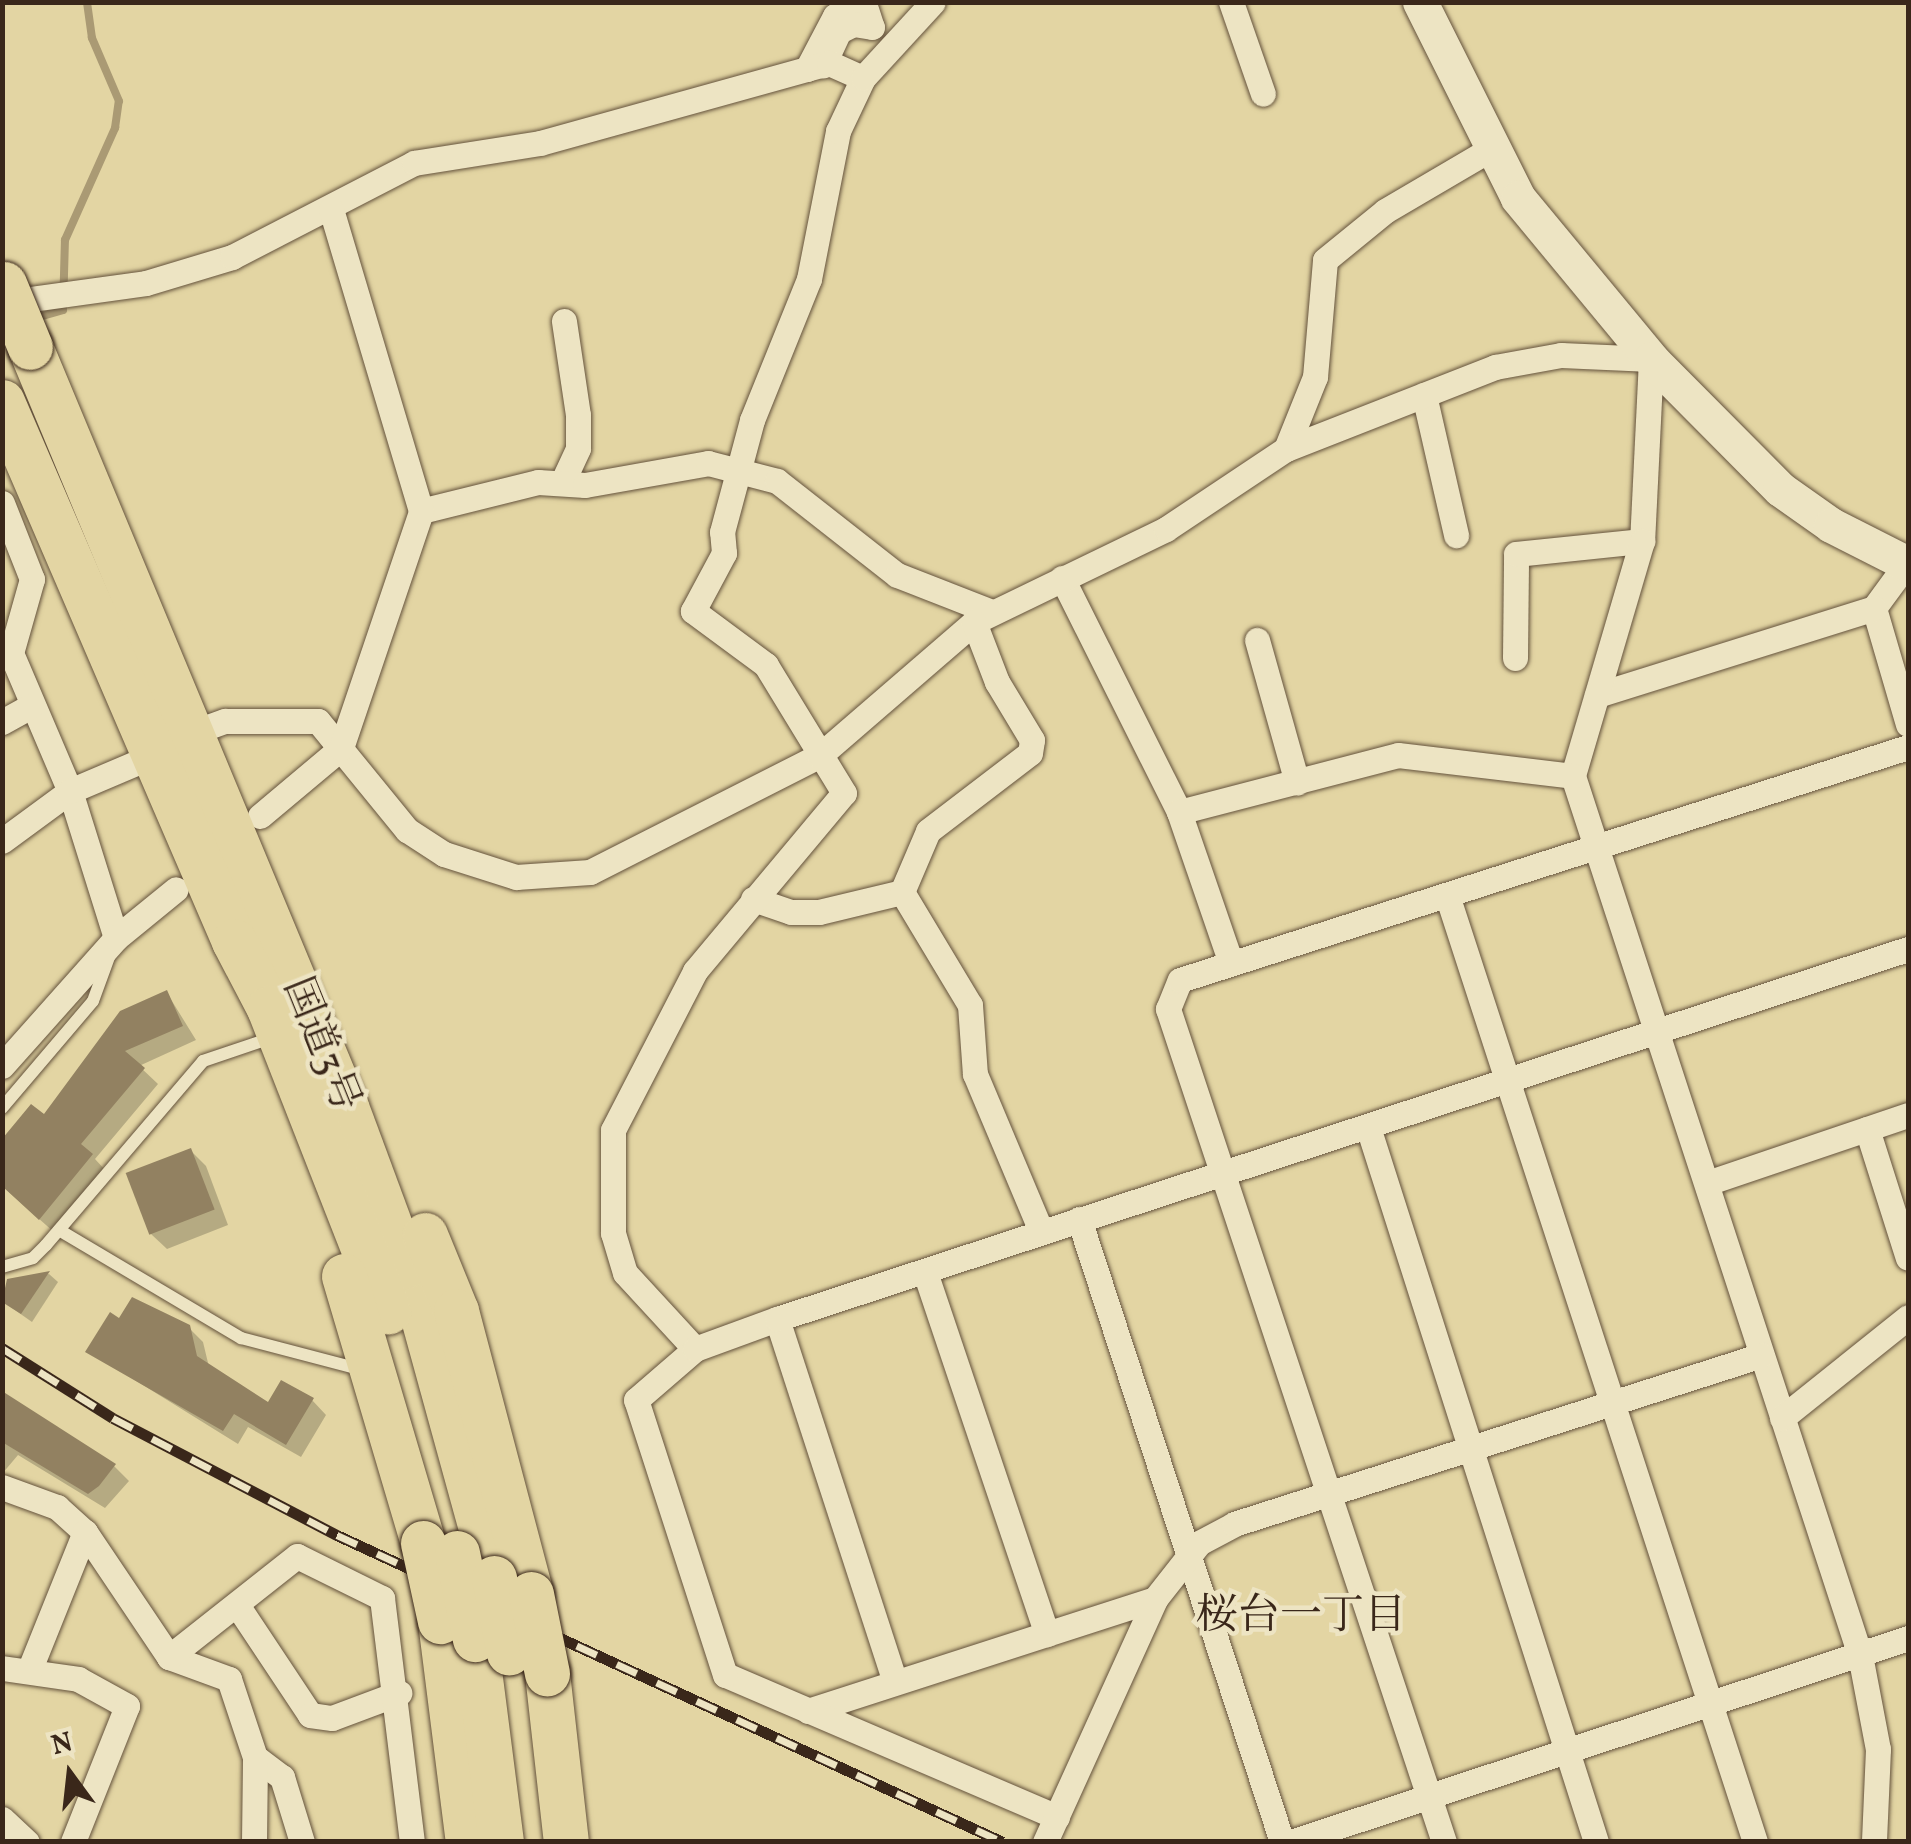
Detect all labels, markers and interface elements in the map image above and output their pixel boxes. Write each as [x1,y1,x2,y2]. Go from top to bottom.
street label: 国道3号 [271,971,369,1119]
district label: 桜台一丁目 [1196,1593,1406,1643]
text: N [47,1723,77,1766]
north arrow [20,1724,120,1824]

